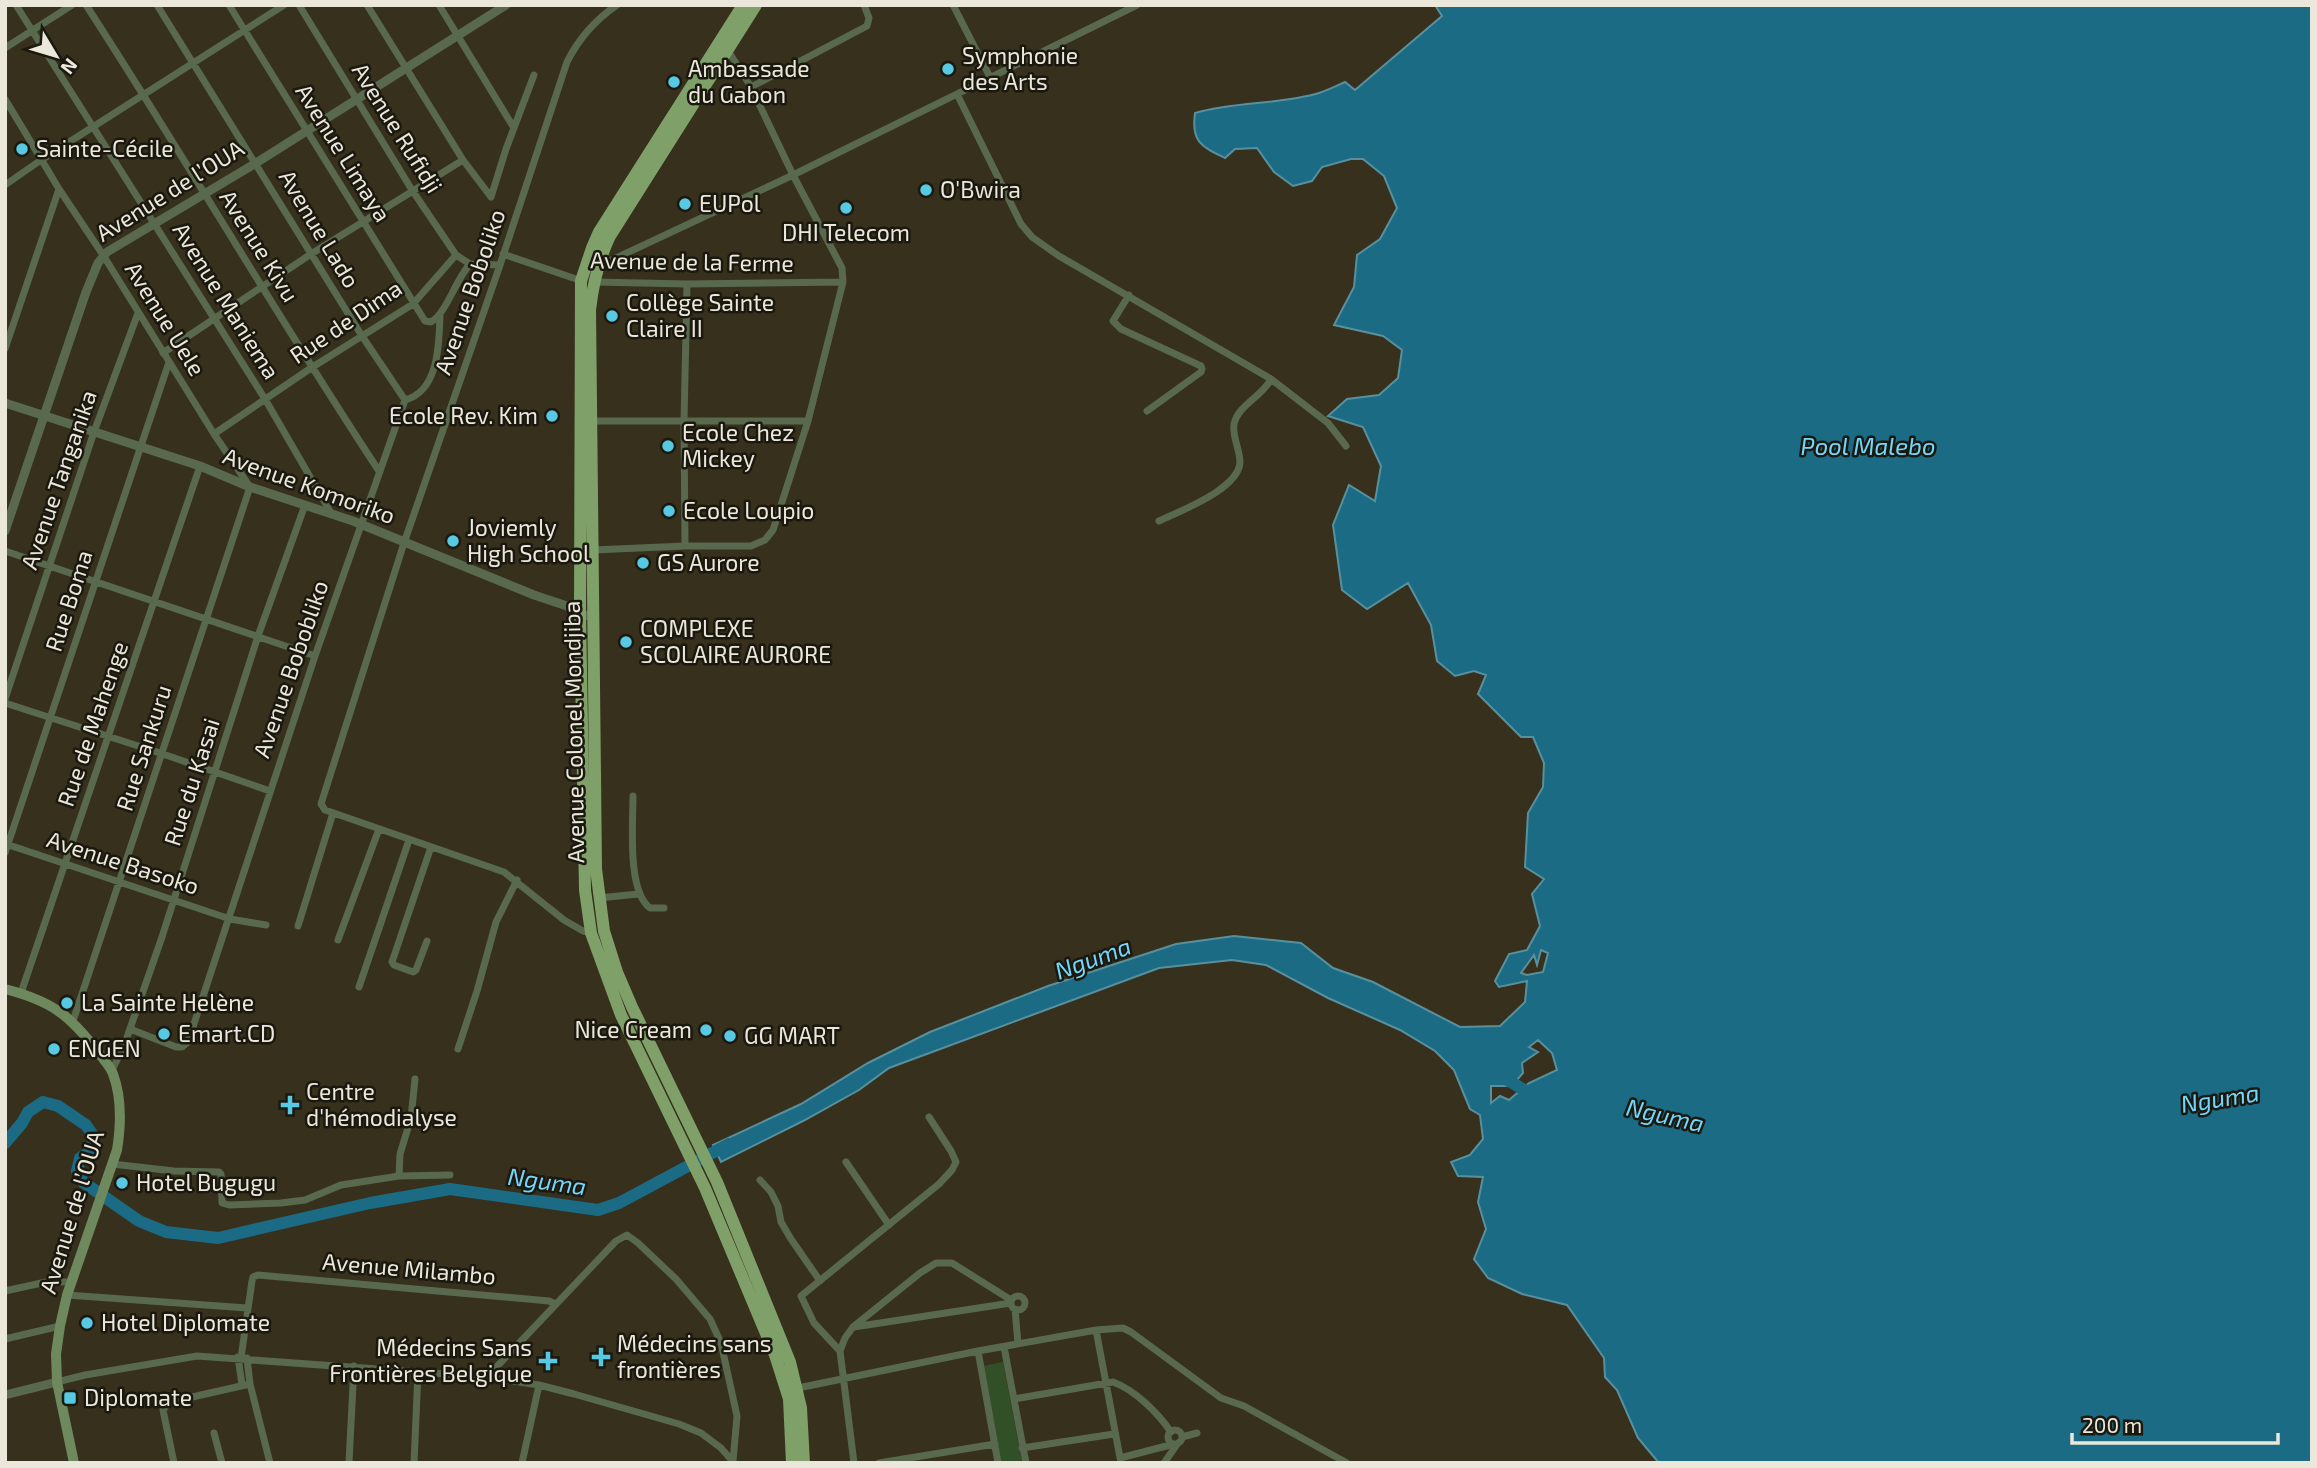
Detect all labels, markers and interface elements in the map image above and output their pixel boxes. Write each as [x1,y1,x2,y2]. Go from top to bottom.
north arrow [21,21,91,91]
place label: Symphonie des Arts [962,41,1078,95]
text: N [57,54,83,79]
place label: Ambassade du Gabon [688,54,810,108]
street label: Avenue Rufidji [347,57,449,198]
marker: Symphonie des Arts [940,61,956,77]
marker: Ambassade du Gabon [666,74,682,90]
street label: Avenue Limaya [290,78,397,227]
street label: Avenue de l’OUA [90,133,249,247]
place label: Sainte-Cécile [36,134,174,162]
marker: Sainte-Cécile [14,141,30,157]
street label: Avenue Lado [274,164,366,293]
place label: O'Bwira [940,175,1021,203]
marker: O'Bwira [918,182,934,198]
street label: Avenue Kivu [214,184,305,307]
place label: EUPol [699,189,761,217]
marker: EUPol [677,196,693,212]
marker: DHI Telecom [838,200,854,216]
street label: Avenue Boboliko [428,205,510,378]
street label: Avenue Maniema [167,217,286,384]
place label: DHI Telecom [782,218,910,246]
street label: Avenue de la Ferme [590,245,794,277]
street label: Avenue Uele [120,256,212,381]
street label: Rue de Dima [284,273,407,369]
place label: Collège Sainte Claire II [626,288,774,342]
marker: Collège Sainte Claire II [604,308,620,324]
street label: Avenue Tanganika [14,386,102,573]
place label: Ecole Rev. Kim [389,401,538,429]
marker: Ecole Rev. Kim [544,408,560,424]
place label: Ecole Chez Mickey [682,418,794,472]
water label: Pool Malebo [1801,431,1935,460]
marker: Ecole Chez Mickey [660,438,676,454]
street label: Avenue Komoriko [219,441,399,529]
place label: Ecole Loupio [683,496,814,524]
marker: Ecole Loupio [661,503,677,519]
place label: Joviemly High School [467,513,590,567]
marker: Joviemly High School [445,533,461,549]
street label: Rue Boma [39,546,98,655]
place label: GS Aurore [657,548,760,576]
marker: GS Aurore [635,555,651,571]
street label: Avenue Bobobliko [247,576,334,761]
street label: Avenue Colonel Mondjiba [557,601,589,863]
place label: COMPLEXE SCOLAIRE AURORE [640,614,831,668]
marker: COMPLEXE SCOLAIRE AURORE [618,634,634,650]
street label: Rue de Mahenge [51,638,133,810]
street label: Rue Sankuru [110,681,177,814]
street label: Rue du Kasai [157,714,225,849]
street label: Avenue Basoko [44,824,203,900]
water label: Nguma [1050,930,1135,985]
place label: La Sainte Helène [81,988,254,1016]
marker: La Sainte Helène [59,995,75,1011]
place label: Nice Cream [574,1015,692,1043]
place label: Emart.CD [178,1019,275,1047]
place label: GG MART [744,1021,840,1049]
marker: Nice Cream [698,1022,714,1038]
marker: Emart.CD [156,1026,172,1042]
marker: GG MART [722,1028,738,1044]
place label: ENGEN [68,1034,141,1062]
marker: ENGEN [46,1041,62,1057]
place label: Centre d'hémodialyse [306,1077,457,1131]
water label: Nguma [2178,1077,2261,1118]
water label: Nguma [1624,1092,1707,1138]
marker: Centre d'hémodialyse [280,1095,300,1115]
street label: Avenue de l’OUA [33,1126,109,1297]
water label: Nguma [506,1161,588,1200]
place label: Hotel Bugugu [136,1168,276,1196]
marker: Hotel Bugugu [114,1175,130,1191]
street label: Avenue Milambo [321,1246,497,1290]
place label: Hotel Diplomate [101,1308,270,1336]
marker: Hotel Diplomate [79,1315,95,1331]
place label: Médecins sans frontières [617,1329,772,1383]
place label: Médecins Sans Frontières Belgique [329,1333,532,1387]
marker: Médecins sans frontières [591,1347,611,1367]
marker: Médecins Sans Frontières Belgique [538,1351,558,1371]
place label: Diplomate [84,1383,192,1411]
marker: Diplomate [62,1390,78,1406]
scale bar [2072,1402,2278,1446]
text: 200 m [2082,1412,2142,1437]

